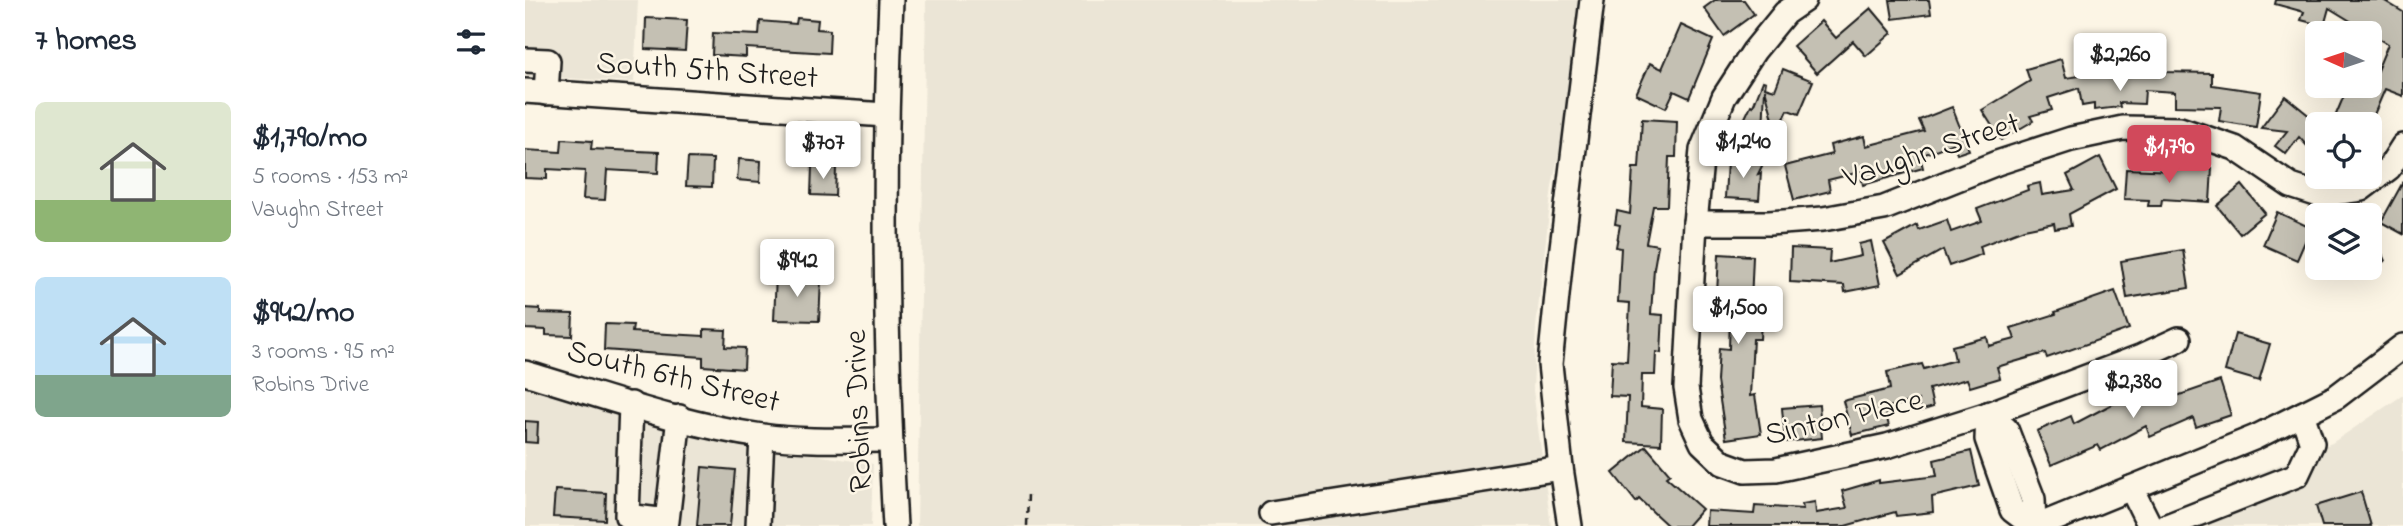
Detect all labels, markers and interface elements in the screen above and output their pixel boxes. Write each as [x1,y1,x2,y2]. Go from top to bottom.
text: 7 homes [35,20,137,64]
north arrow [2305,21,2382,98]
map controls [2305,21,2382,280]
icon: filters [452,23,490,61]
pin: $2,260 [2063,34,2177,93]
text: $2,260 [2090,39,2150,72]
street label: South 5th Street [595,41,820,103]
street label: Vaughn Street [1837,101,2027,203]
button: locate [2305,112,2382,189]
text: $1,790/mo [252,117,367,161]
pin: $1,240 [1686,120,1800,180]
pin: $707 [782,122,864,181]
pin: $1,790 [2112,125,2226,185]
text: $1,240 [1715,126,1771,159]
text: $707 [802,127,844,160]
icon: home [91,130,175,214]
text: $1,790 [2143,131,2195,164]
text: 5 rooms · 153 m² [252,161,408,194]
text: Vaughn Street [252,194,384,227]
button: layers [2305,203,2382,280]
pin: $942 [756,240,838,299]
text: $942 [776,245,818,278]
pin: $1,500 [1681,286,1795,346]
text: $942/mo [252,292,355,336]
text: $1,500 [1709,292,1767,325]
icon: home [91,305,175,389]
street label: Robins Drive [834,328,886,493]
street label: South 6th Street [562,329,785,427]
text: 3 rooms · 95 m² [252,336,395,369]
pin: $2,380 [2076,360,2190,420]
text: $2,380 [2104,366,2162,399]
text: Robins Drive [252,369,369,402]
street label: Sinton Place [1760,378,1928,460]

